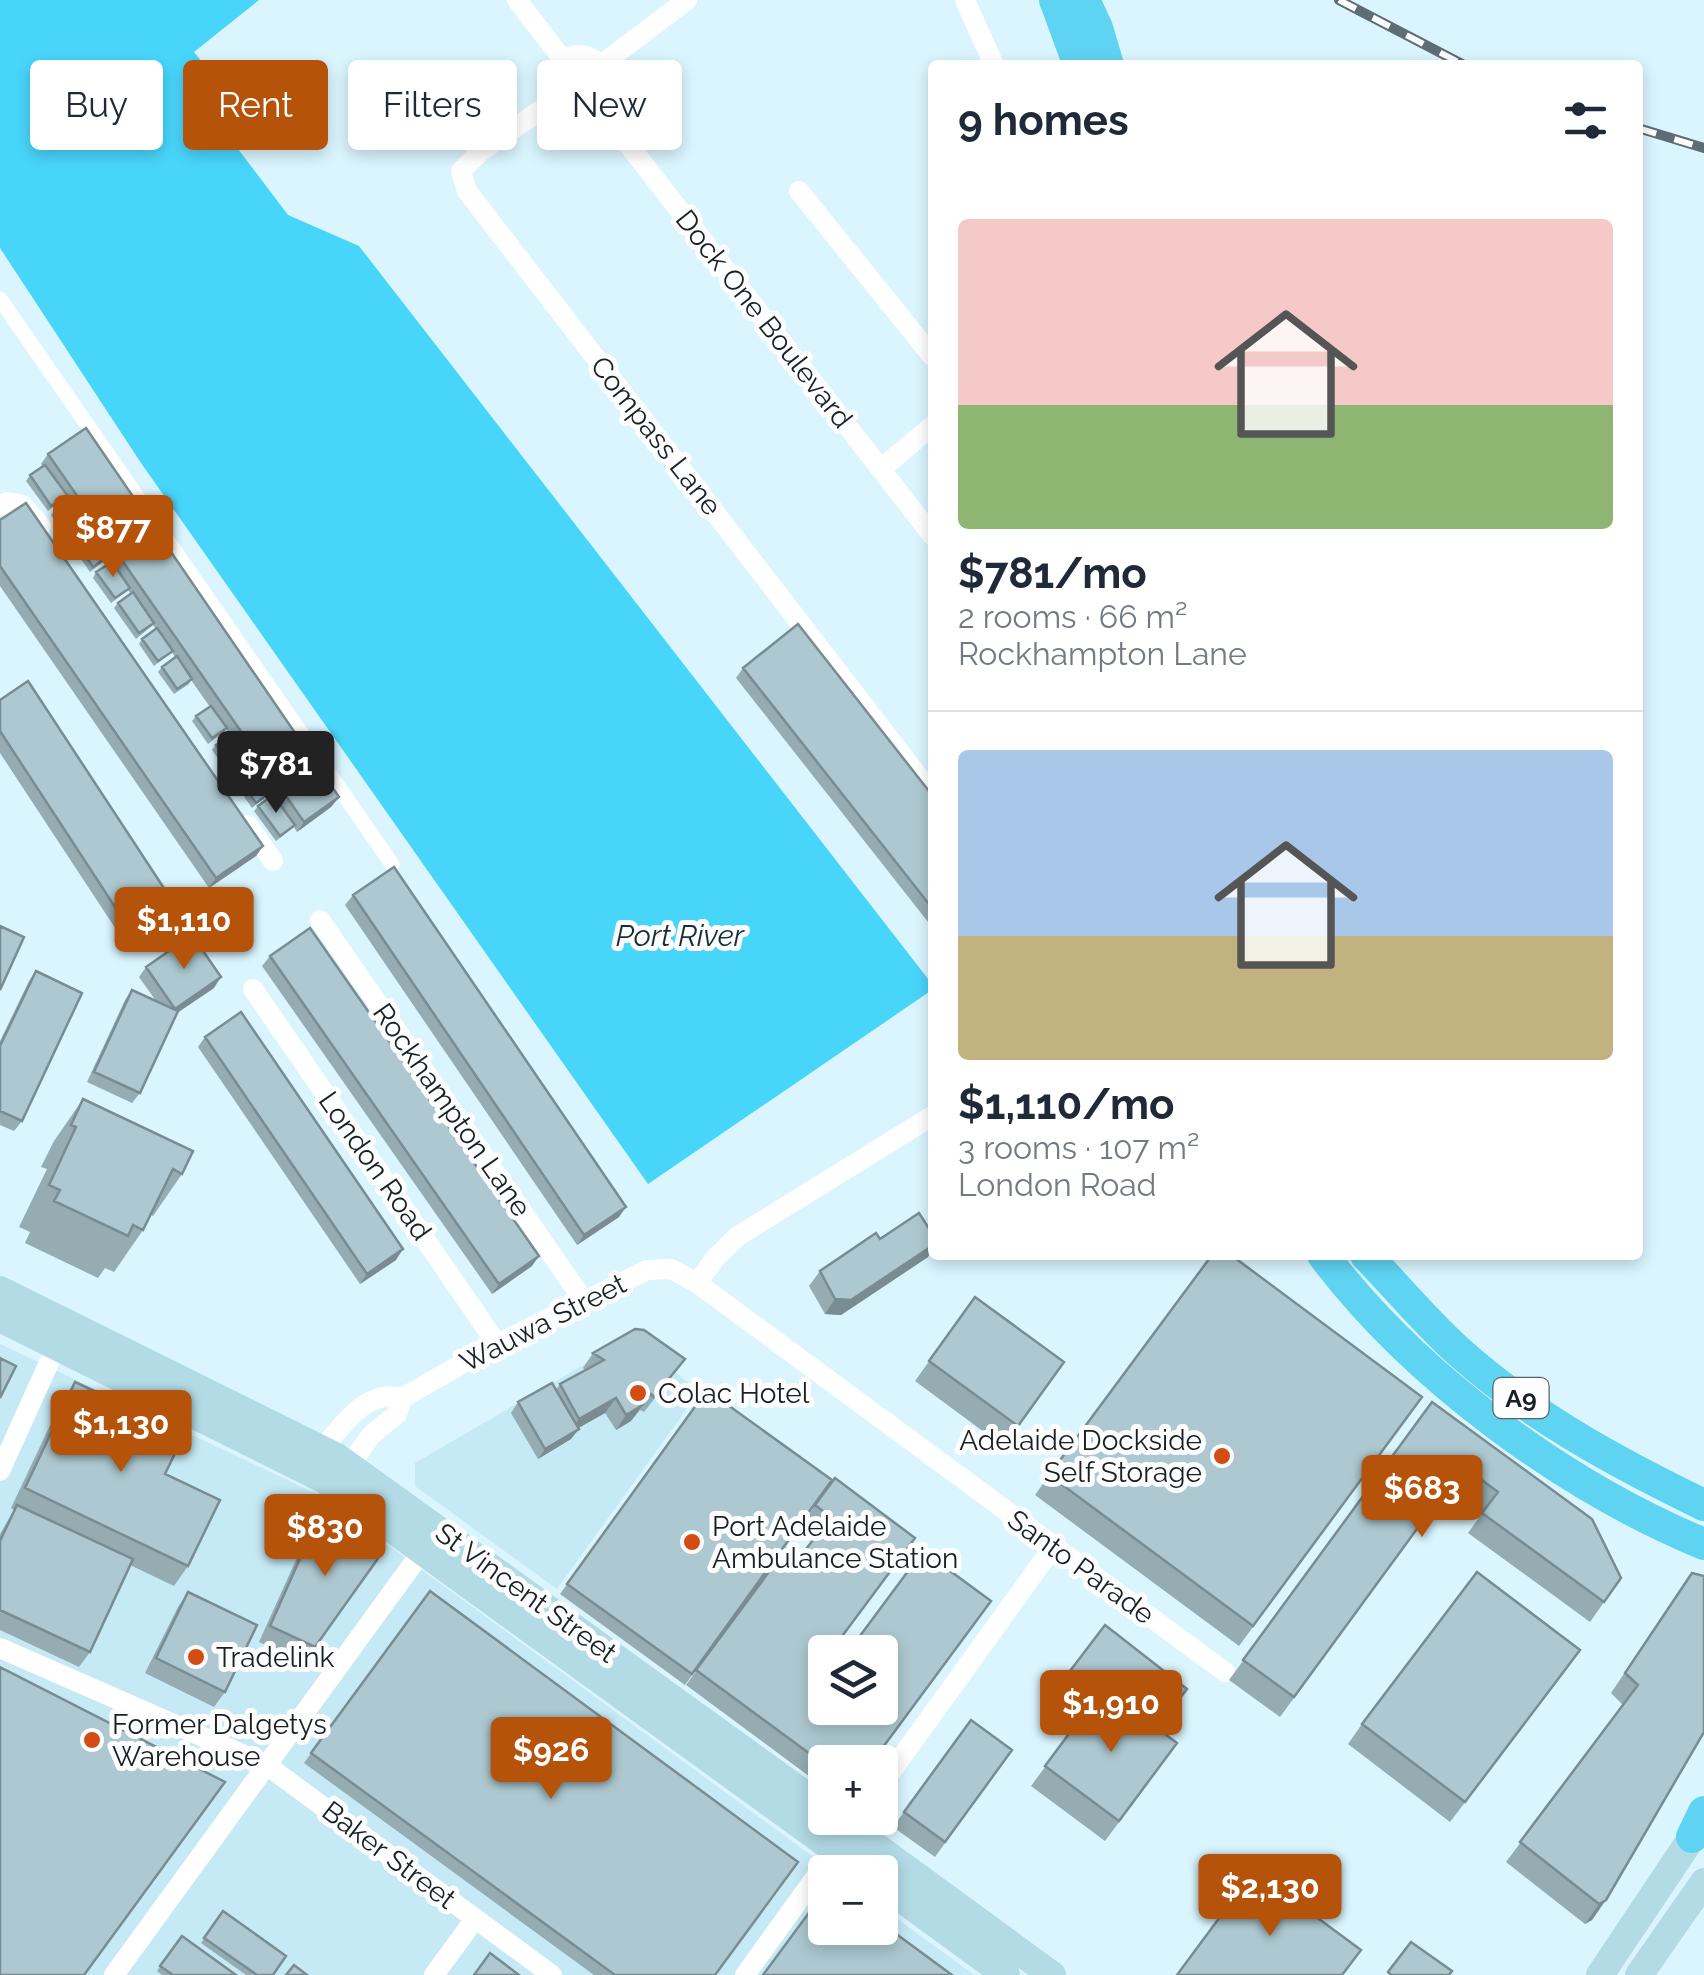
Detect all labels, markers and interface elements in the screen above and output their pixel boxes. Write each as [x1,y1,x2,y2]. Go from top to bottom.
chip: Buy [30,60,163,150]
chip: Rent [183,60,328,150]
chip: Filters [348,60,517,150]
chip: New [537,60,682,150]
icon: filters [1558,93,1613,148]
text: 9 homes [958,96,1129,145]
street label: Dock One Boulevard [669,204,859,434]
icon: home [1196,284,1376,464]
street label: Compass Lane [584,350,728,522]
pin: $877 [54,495,172,580]
text: $877 [75,509,151,546]
text: $781/mo [958,549,1147,598]
text: 2 rooms · 66 m² [958,598,1187,635]
text: Rockhampton Lane [958,635,1247,672]
pin: $781 [217,731,335,816]
text: $781 [239,745,313,782]
icon: home [1196,815,1376,995]
pin: $1,110 [103,887,265,972]
text: $1,110 [137,901,231,938]
water label: Port River [616,918,746,953]
street label: Rockhampton Lane [366,997,538,1223]
text: $1,110/mo [958,1080,1174,1129]
street label: London Road [312,1085,438,1247]
text: 3 rooms · 107 m² [958,1129,1199,1166]
text: London Road [958,1166,1157,1203]
street label: Wauwa Street [454,1267,632,1379]
place label: Colac Hotel [658,1377,810,1410]
road number: A9 [1494,1378,1548,1418]
marker: Colac Hotel [627,1382,649,1404]
pin: $1,130 [40,1390,202,1475]
text: $1,130 [73,1404,169,1441]
place label: Adelaide Dockside Self Storage [959,1424,1202,1489]
marker: Adelaide Dockside Self Storage [1211,1445,1233,1467]
pin: $683 [1363,1455,1481,1540]
text: $683 [1384,1469,1460,1506]
pin: $830 [266,1494,384,1579]
street label: Santo Parade [1001,1503,1161,1631]
text: $830 [286,1508,364,1545]
place label: Port Adelaide Ambulance Station [712,1510,958,1575]
street label: St Vincent Street [429,1516,623,1670]
marker: Port Adelaide Ambulance Station [681,1531,703,1553]
map controls [808,1635,898,1945]
button: layers [808,1635,898,1725]
place label: Tradelink [216,1641,334,1674]
marker: Tradelink [185,1646,207,1668]
pin: $1,910 [1030,1670,1192,1755]
text: $1,910 [1062,1684,1160,1721]
place label: Former Dalgetys Warehouse [112,1708,327,1773]
pin: $926 [492,1717,610,1802]
marker: Former Dalgetys Warehouse [81,1729,103,1751]
text: $926 [513,1731,589,1768]
button: + [808,1745,898,1835]
street label: Baker Street [316,1794,463,1916]
pin: $2,130 [1189,1854,1351,1939]
button: − [808,1855,898,1945]
text: $2,130 [1220,1868,1320,1905]

